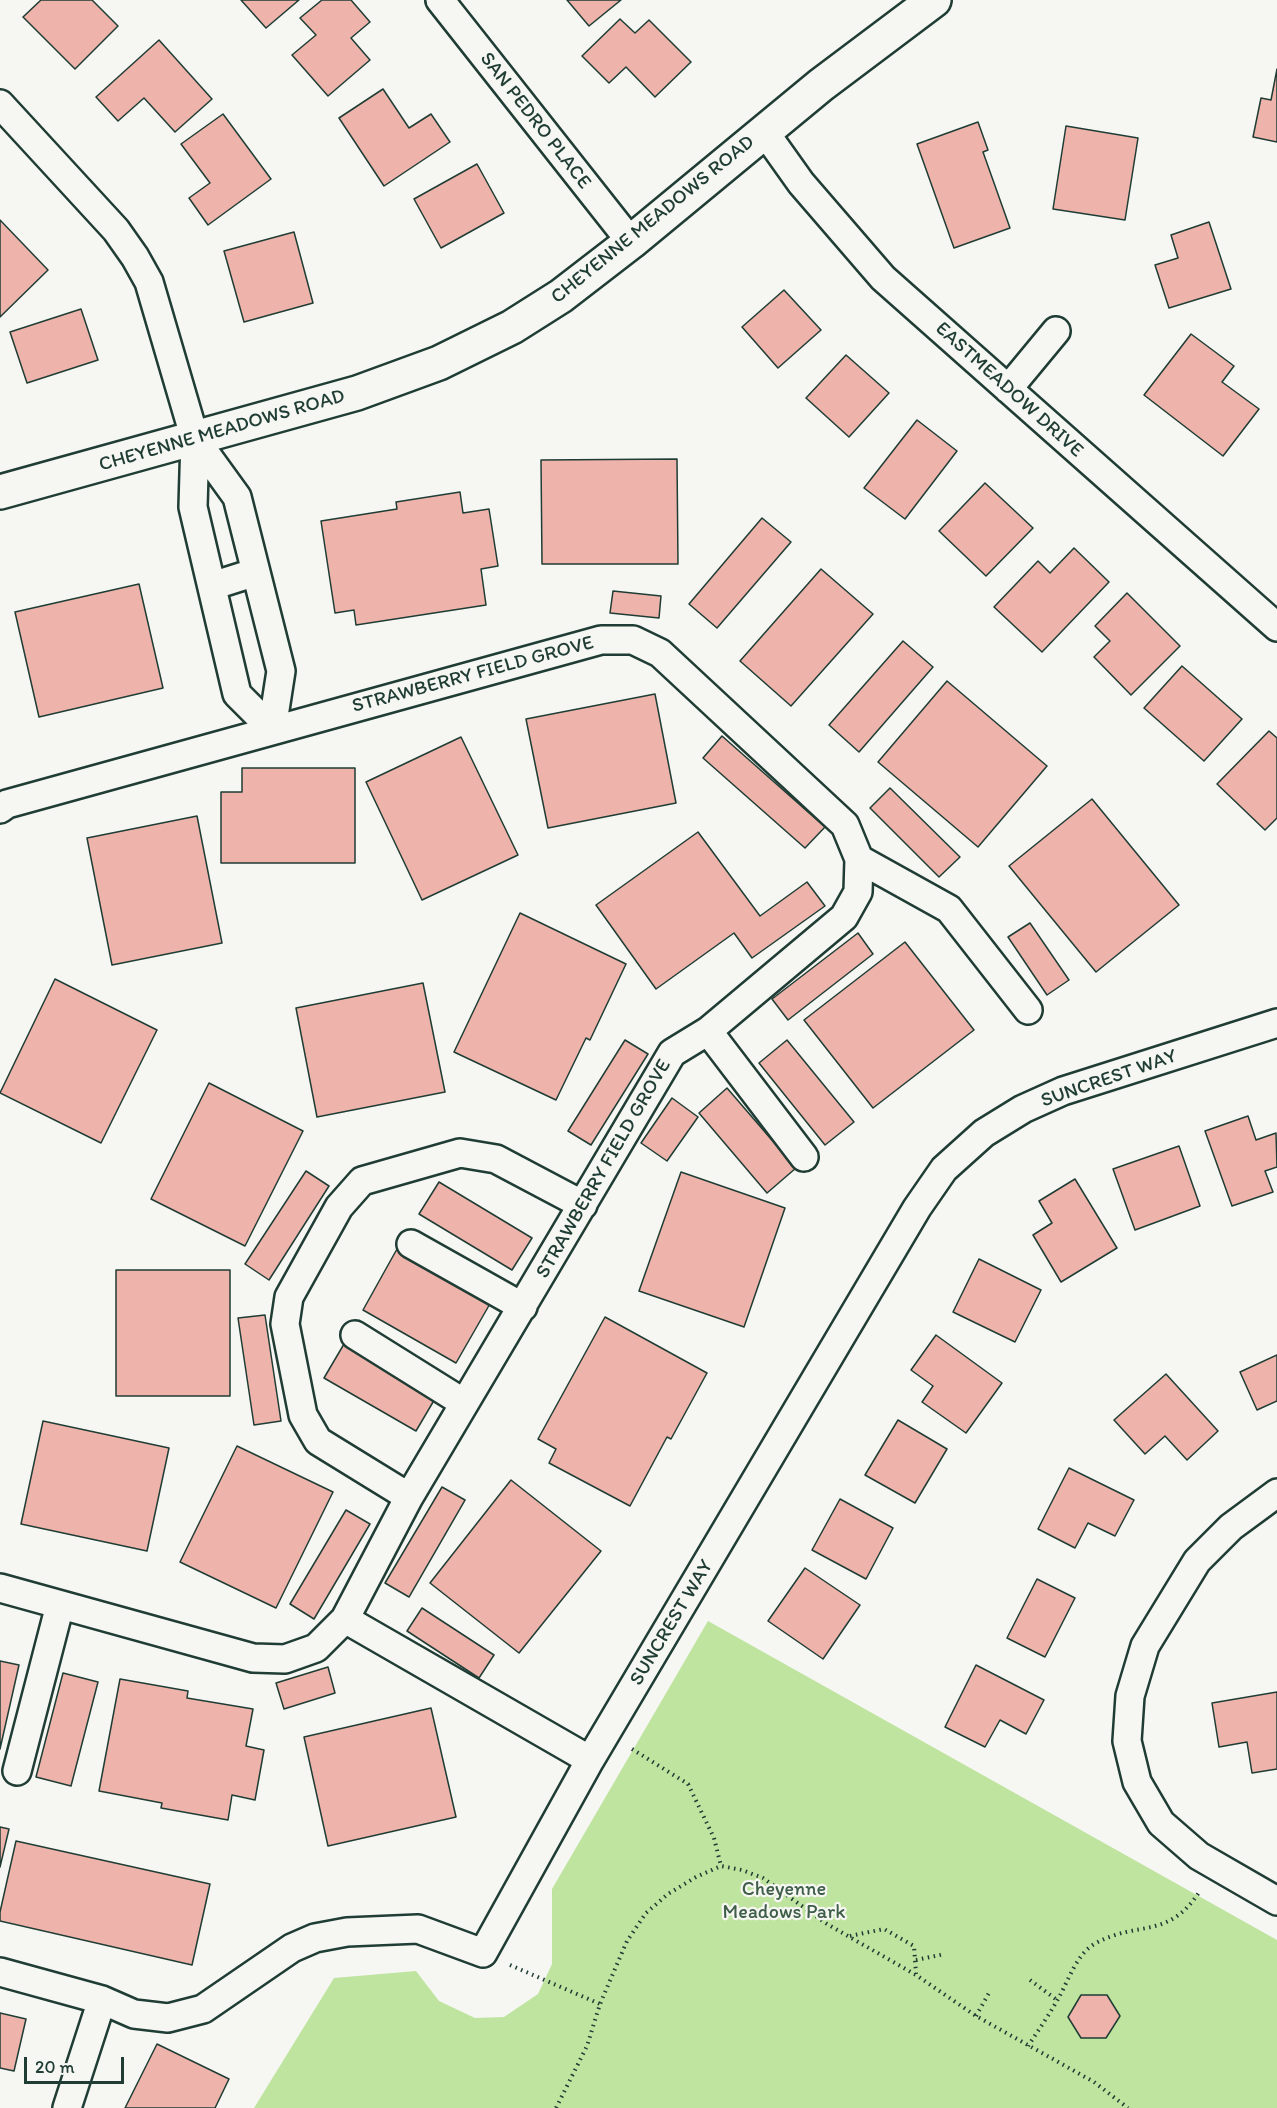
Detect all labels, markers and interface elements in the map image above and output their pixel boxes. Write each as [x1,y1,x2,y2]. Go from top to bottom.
street label: SAN PEDRO PLACE [474,48,596,194]
street label: CHEYENNE MEADOWS ROAD [547,131,759,309]
street label: EASTMEADOW DRIVE [930,317,1088,463]
street label: CHEYENNE MEADOWS ROAD [96,384,348,478]
street label: STRAWBERRY FIELD GROVE [350,631,596,719]
street label: SUNCREST WAY [1038,1045,1180,1113]
street label: STRAWBERRY FIELD GROVE [531,1055,677,1283]
street label: SUNCREST WAY [625,1556,719,1690]
park label: Cheyenne Meadows Park [723,1878,845,1925]
scale bar [27,2045,128,2083]
text: 20 m [35,2056,75,2078]

